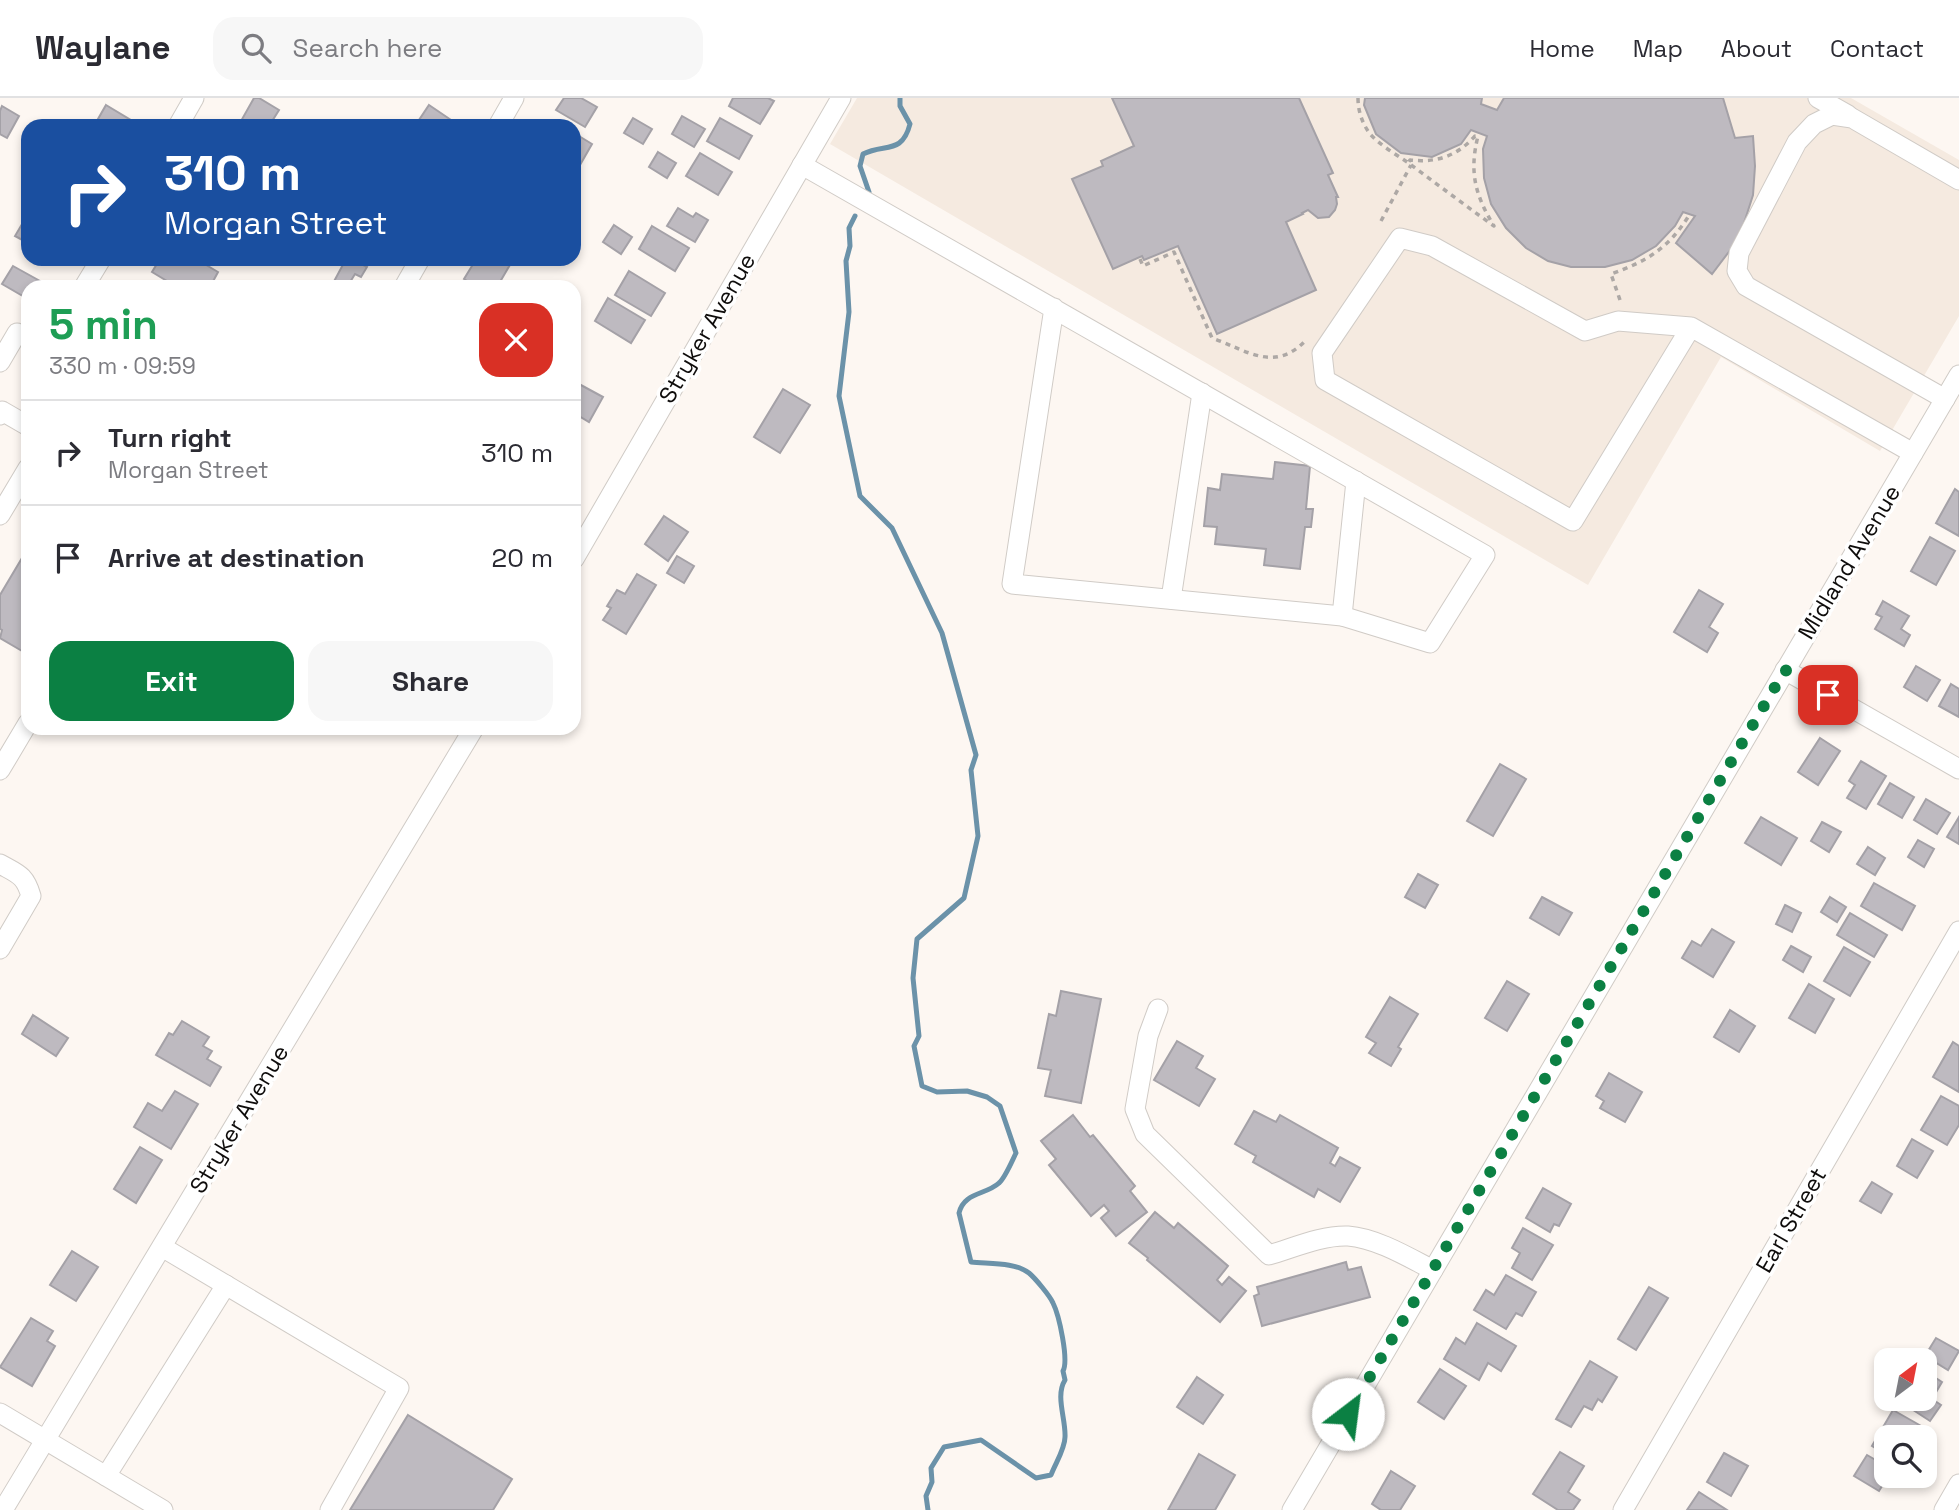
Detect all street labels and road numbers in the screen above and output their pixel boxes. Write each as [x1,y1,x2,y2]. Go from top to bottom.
street label: Stryker Avenue [652,248,762,408]
street label: Midland Avenue [1791,479,1907,645]
street label: Stryker Avenue [183,1039,295,1199]
street label: Earl Street [1749,1162,1833,1278]

